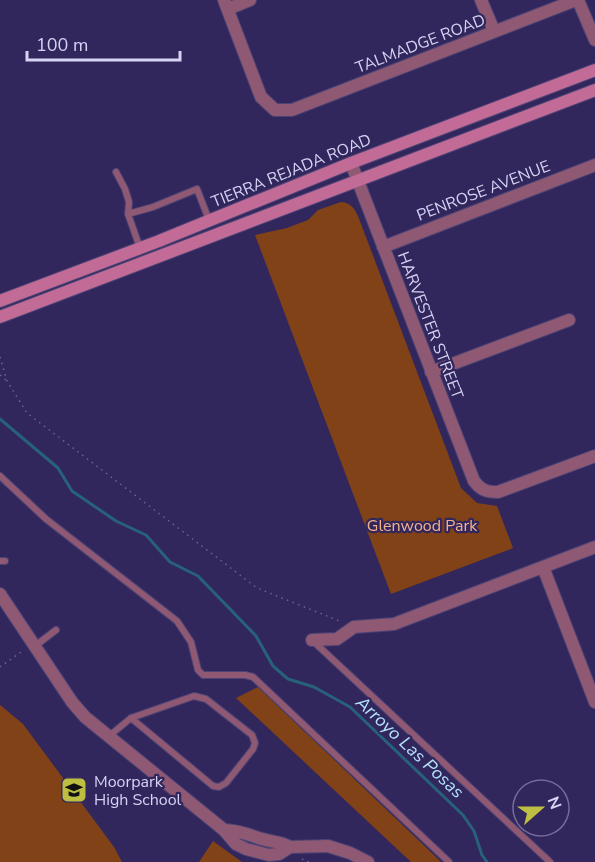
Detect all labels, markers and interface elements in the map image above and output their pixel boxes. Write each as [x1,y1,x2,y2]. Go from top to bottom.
street label: TALMADGE ROAD [352,9,488,79]
scale bar [27,24,180,62]
text: 100 m [36,33,88,57]
street label: TIERRA REJADA ROAD [208,129,375,213]
street label: PENROSE AVENUE [413,155,553,227]
street label: HARVESTER STREET [392,249,468,402]
park label: Glenwood Park [367,515,478,537]
water label: Arroyo Las Posas [350,690,469,804]
place label: Moorpark High School [94,771,182,811]
school or university icon: Moorpark High School [59,775,89,805]
north arrow [511,778,571,838]
text: N [542,793,566,813]

